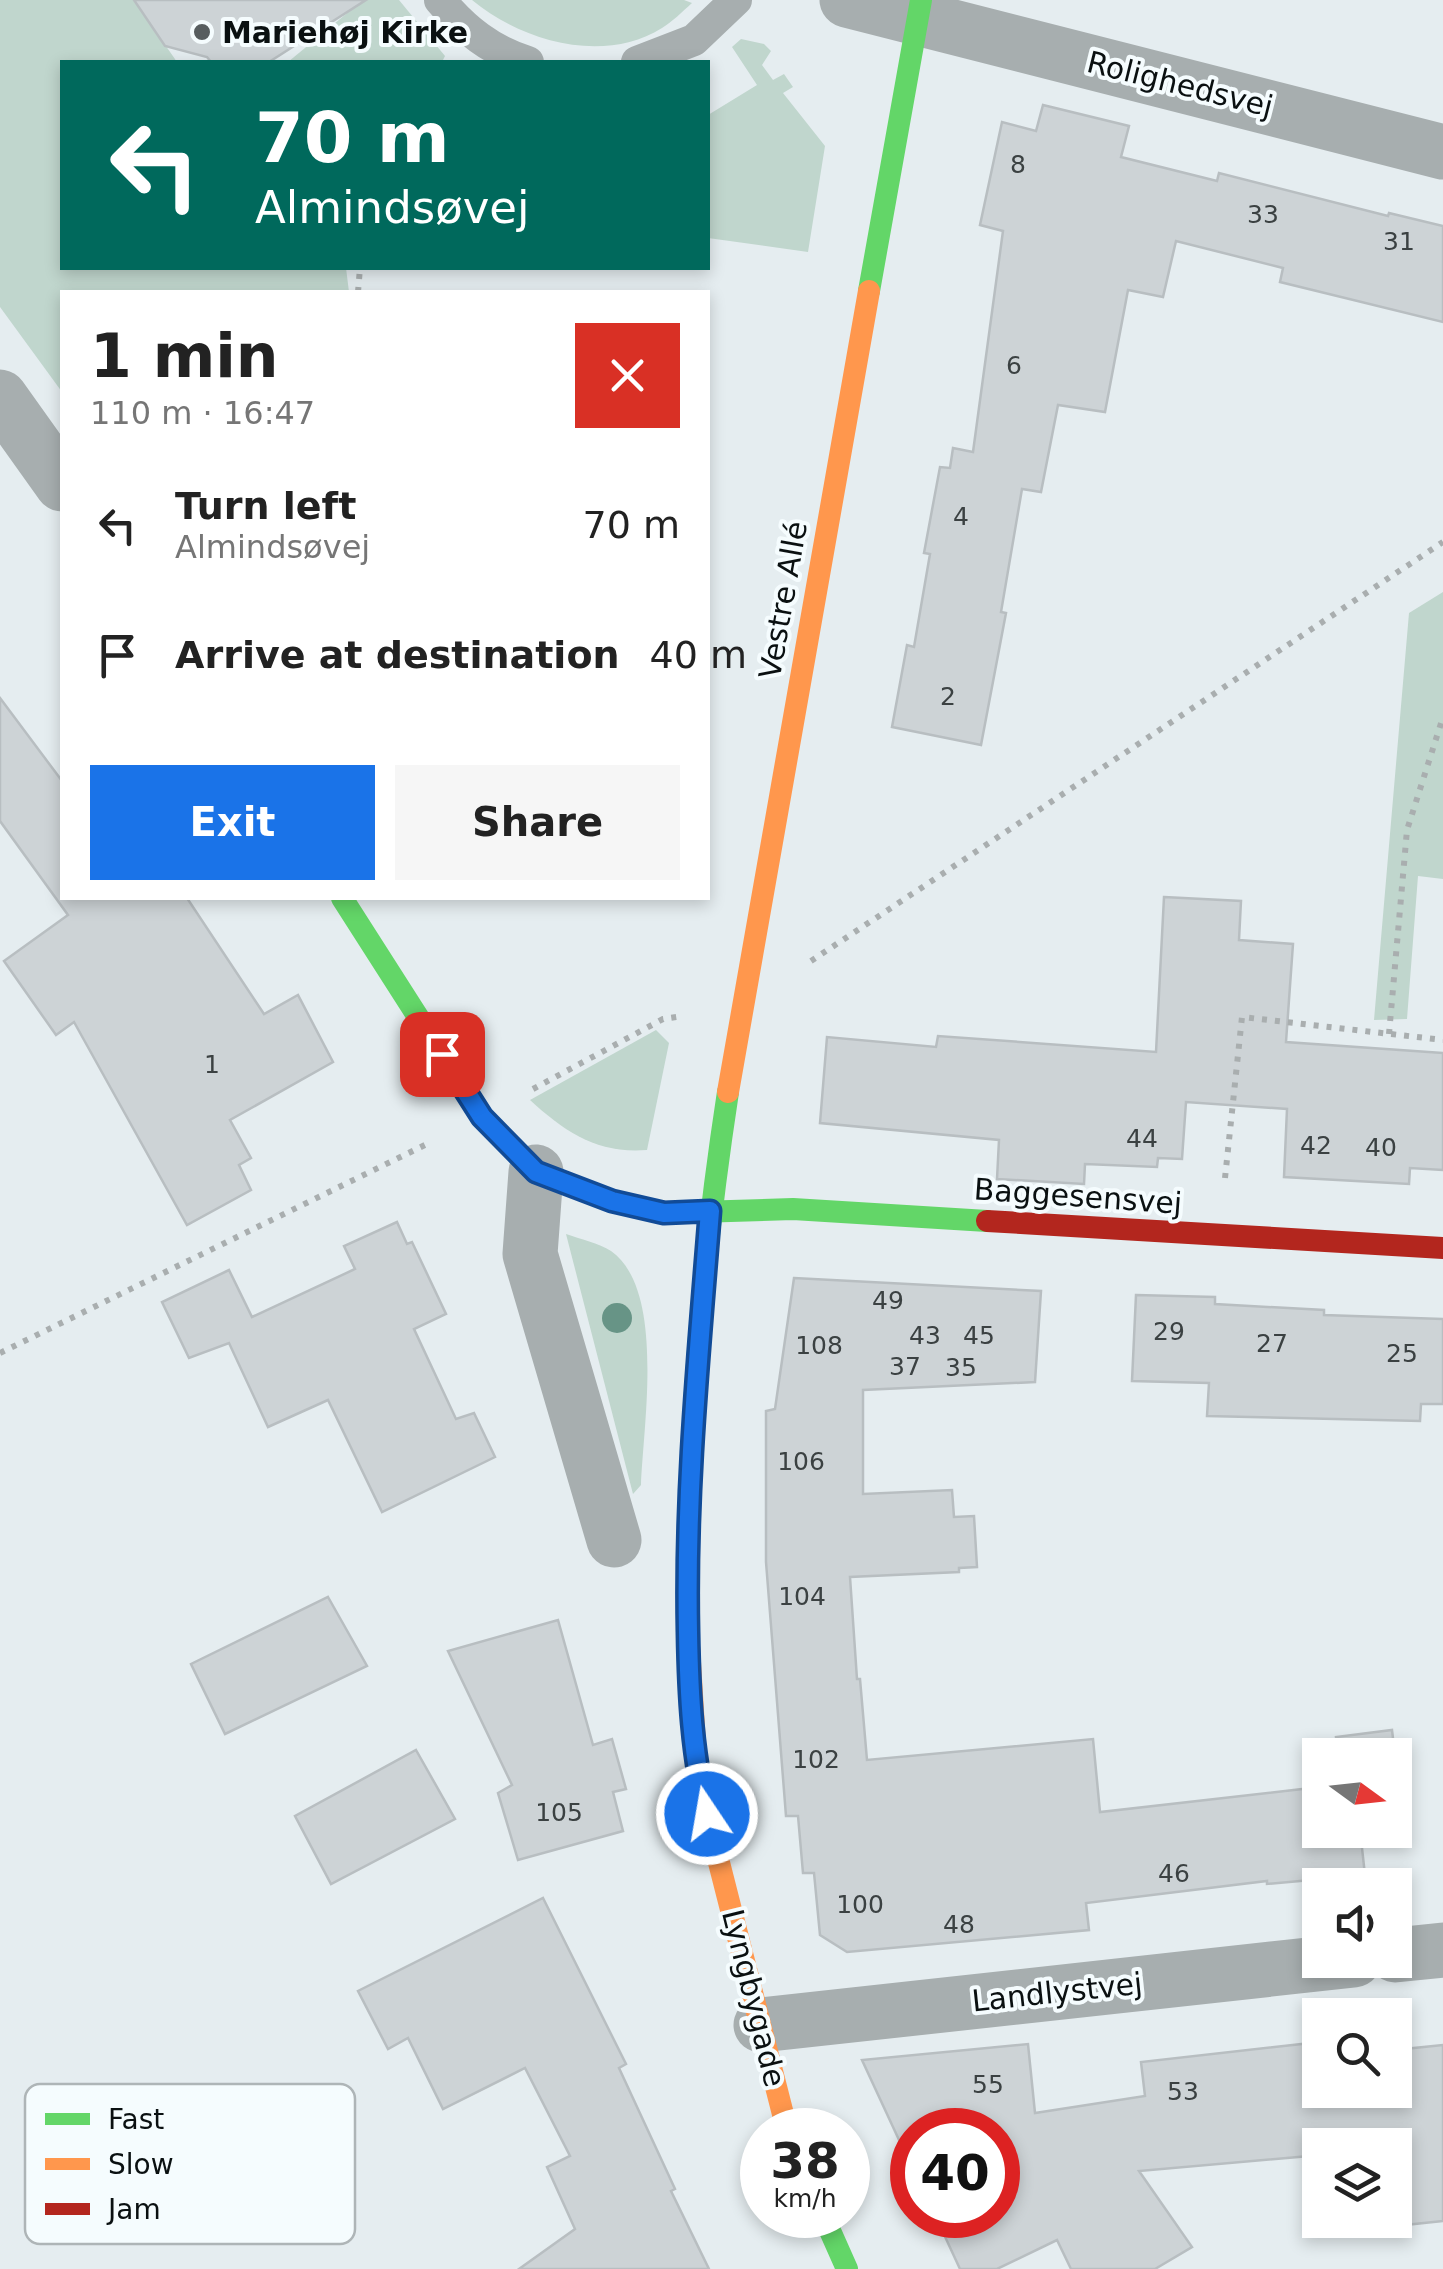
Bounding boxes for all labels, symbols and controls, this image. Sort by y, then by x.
place label: Mariehøj Kirke [222,15,468,50]
marker: Mariehøj Kirke [191,21,213,43]
street label: Rolighedsvej [1083,44,1277,124]
text: 70 m [255,97,450,179]
icon: left [90,100,220,230]
house number: 8 [1010,150,1026,179]
text: Almindsøvej [255,181,530,234]
house number: 33 [1247,200,1279,229]
house number: 31 [1383,227,1415,256]
text: 1 min [90,321,278,391]
button: close [575,323,680,428]
house number: 6 [1006,351,1022,380]
text: 110 m · 16:47 [90,394,315,432]
text: Turn left [175,484,356,528]
icon: left [90,498,145,553]
house number: 4 [953,502,969,531]
text: 70 m [583,503,680,547]
street label: Vestre Allé [752,518,814,682]
text: Almindsøvej [175,528,370,566]
icon: arrive [90,628,145,683]
text: Arrive at destination [175,633,620,677]
text: 40 m [650,633,747,677]
house number: 2 [940,682,956,711]
button: Exit [90,765,375,880]
button: Share [395,765,680,880]
pin [400,1012,485,1097]
icon: arrive [415,1027,470,1082]
house number: 1 [204,1050,220,1079]
house number: 44 [1126,1124,1158,1153]
house number: 42 [1300,1131,1332,1160]
house number: 40 [1365,1133,1397,1162]
street label: Baggesensvej [973,1171,1183,1221]
house number: 49 [872,1286,904,1315]
house number: 29 [1153,1317,1185,1346]
house number: 43 [909,1321,941,1350]
house number: 45 [963,1321,995,1350]
house number: 27 [1256,1329,1288,1358]
house number: 108 [795,1331,843,1360]
house number: 25 [1386,1339,1418,1368]
house number: 37 [889,1352,921,1381]
house number: 35 [945,1353,977,1382]
house number: 106 [777,1447,825,1476]
house number: 104 [778,1582,826,1611]
north arrow [1302,1738,1412,1848]
map controls [1302,1738,1412,2238]
house number: 102 [792,1745,840,1774]
position arrow [655,1762,759,1866]
house number: 105 [535,1798,583,1827]
house number: 46 [1158,1859,1190,1888]
button: sound [1302,1868,1412,1978]
house number: 100 [836,1890,884,1919]
street label: Lyngbygade [715,1906,793,2090]
house number: 48 [943,1910,975,1939]
street label: Landlystvej [970,1966,1144,2018]
button: search [1302,1998,1412,2108]
house number: 55 [972,2070,1004,2099]
house number: 53 [1167,2077,1199,2106]
legend [25,2084,355,2244]
text: Fast [108,2103,164,2136]
speed limit sign: 40 [890,2108,1020,2238]
button: layers [1302,2128,1412,2238]
text: 38 [770,2132,840,2190]
text: Slow [108,2148,174,2181]
text: km/h [773,2184,837,2213]
text: Jam [106,2193,161,2226]

